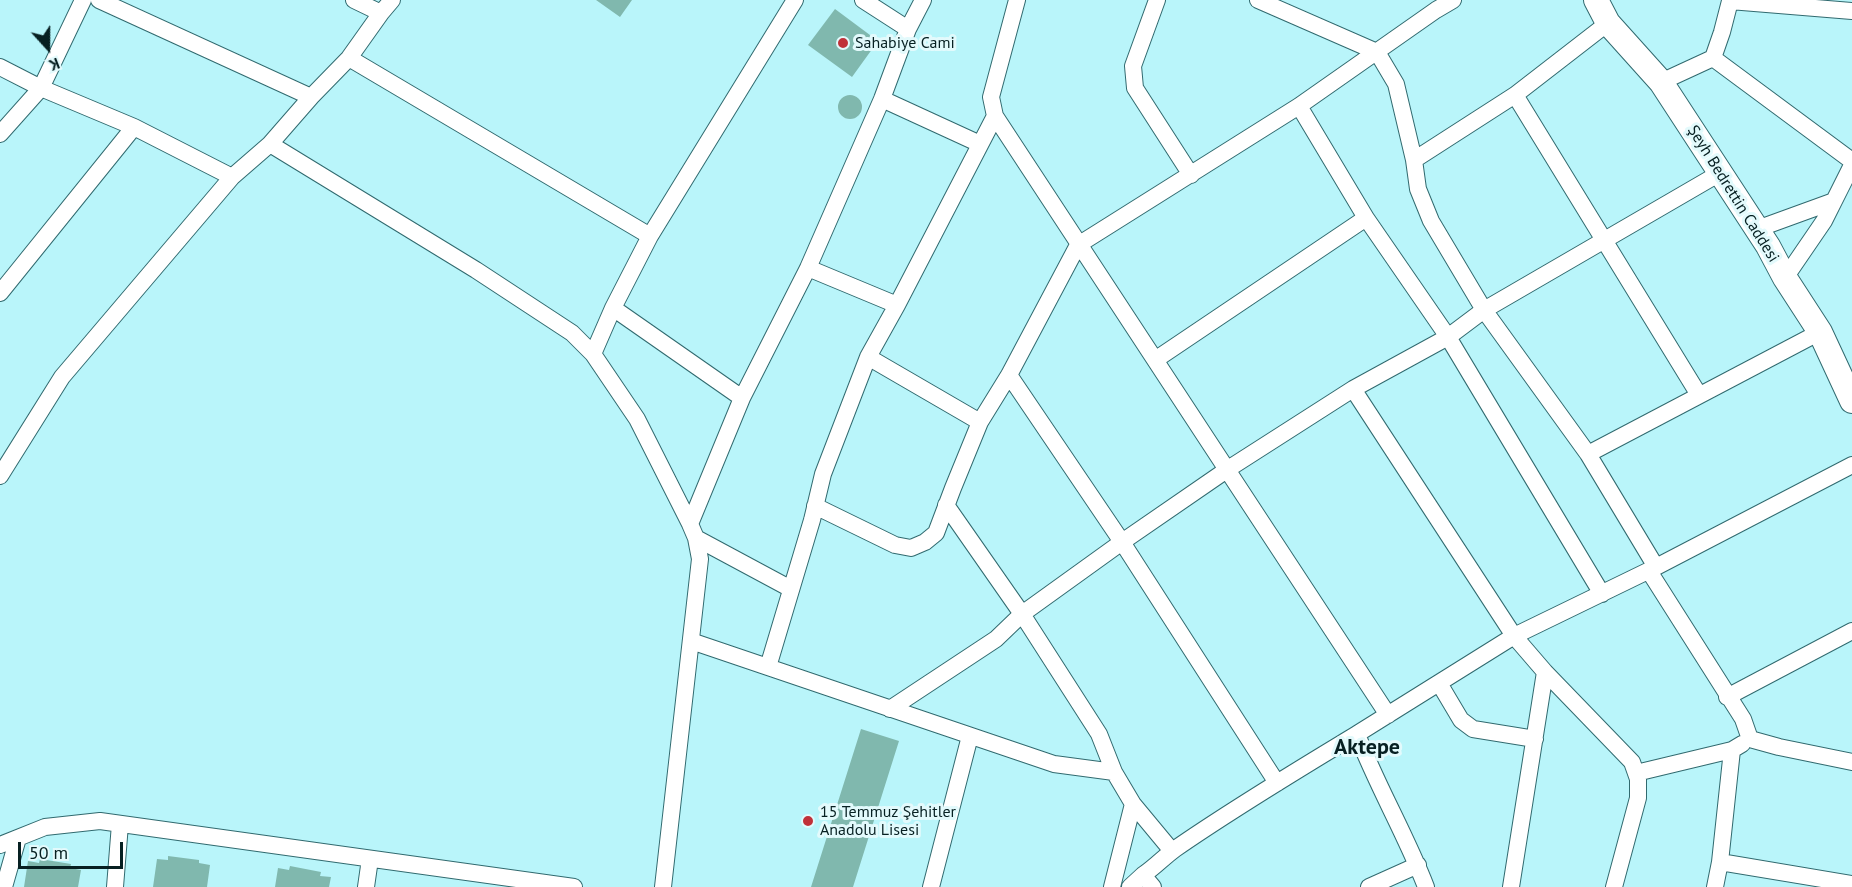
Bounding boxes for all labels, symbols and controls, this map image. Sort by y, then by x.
north arrow [18,18,78,78]
place label: Sahabiye Cami [855,33,955,53]
marker: Sahabiye Cami [836,36,850,50]
text: K [46,54,63,76]
street label: Şeyh Bedrettin Caddesi [1683,122,1783,266]
district label: Aktepe [1334,735,1400,761]
place label: 15 Temmuz Şehitler Anadolu Lisesi [820,802,956,840]
marker: 15 Temmuz Şehitler Anadolu Lisesi [801,814,815,828]
scale bar [21,830,126,868]
text: 50 m [29,841,68,864]

